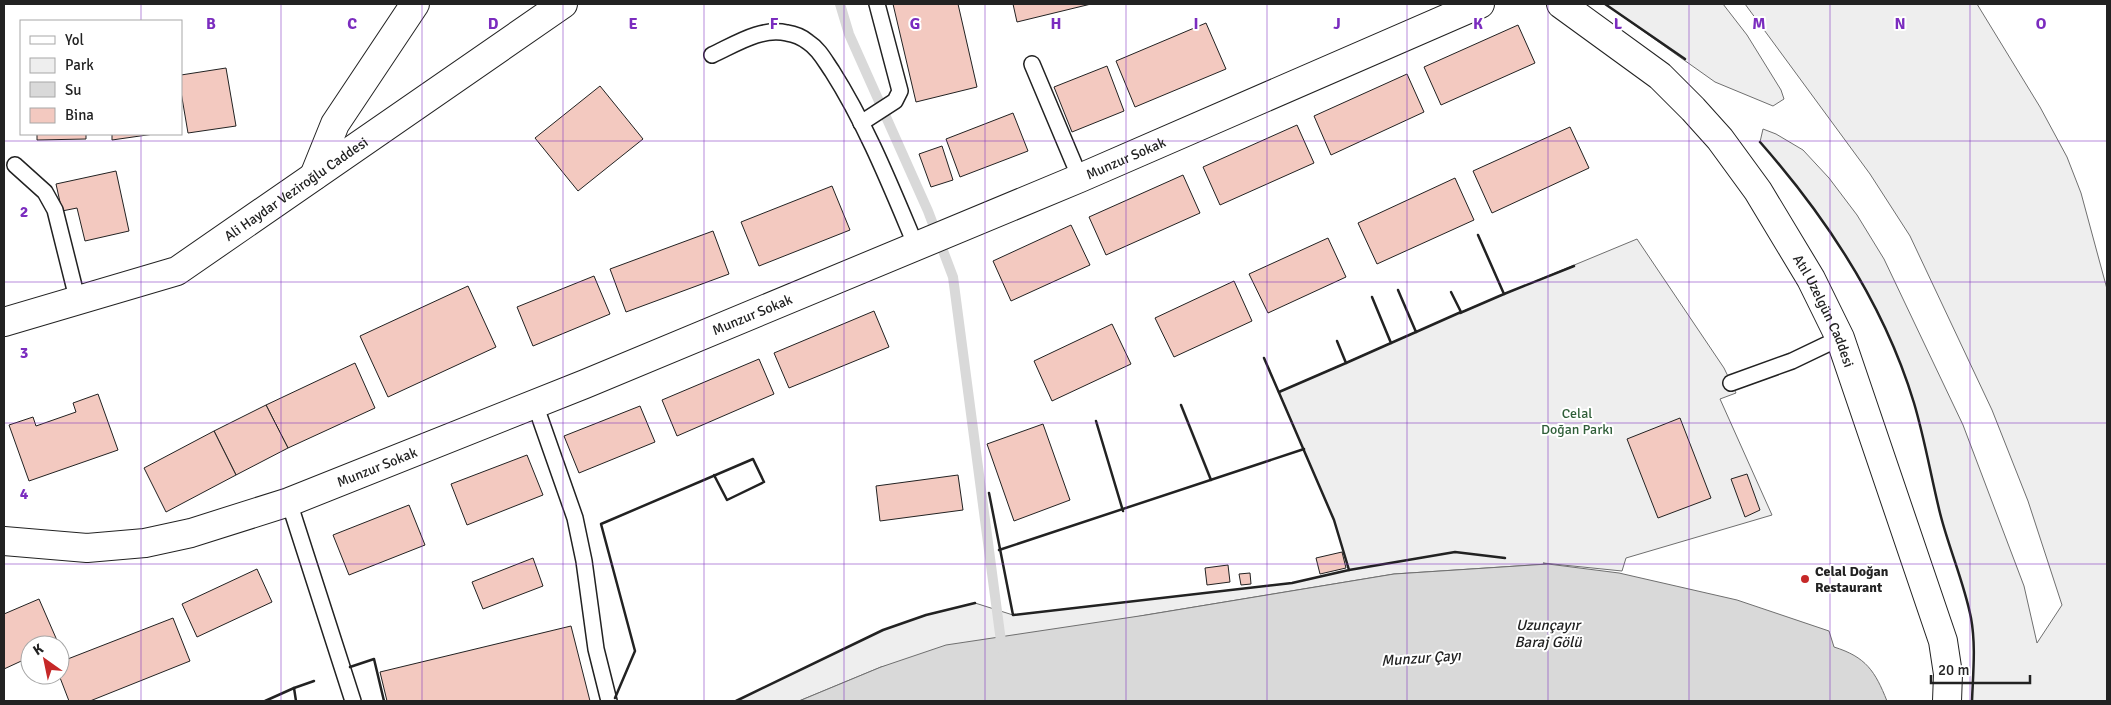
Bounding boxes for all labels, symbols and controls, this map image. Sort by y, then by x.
text: B [206,14,216,34]
text: C [347,14,357,34]
text: D [488,14,499,34]
text: E [628,14,638,34]
text: F [770,14,779,34]
text: G [910,14,920,34]
text: H [1051,14,1061,34]
text: I [1193,14,1199,34]
text: J [1333,14,1341,34]
text: K [1473,14,1483,34]
text: L [1614,14,1623,34]
text: M [1752,14,1766,34]
text: N [1894,14,1906,34]
text: O [2036,14,2047,34]
legend [20,20,182,135]
text: Yol [65,31,84,49]
text: Park [65,56,94,74]
text: Su [65,81,82,99]
text: Bina [65,106,94,124]
street label: Ali Haydar Veziroğlu Caddesi [221,134,371,245]
street label: Munzur Sokak [1084,134,1168,183]
text: 2 [20,202,28,222]
street label: Atıl Uzelgün Caddesi [1789,251,1857,370]
street label: Munzur Sokak [710,291,795,339]
text: 3 [20,343,28,363]
park label: Celal Doğan Parkı [1541,405,1613,438]
street label: Munzur Sokak [334,444,420,491]
text: 4 [20,484,29,504]
place label: Celal Doğan Restaurant [1815,563,1889,596]
marker: Celal Doğan Restaurant [1799,573,1811,585]
water label: Uzunçayır Baraj Gölü [1514,616,1582,651]
north arrow [20,635,70,685]
text: K [30,640,47,659]
water label: Munzur Çayı [1381,646,1462,670]
scale bar [1931,652,2030,684]
text: 20 m [1938,661,1969,679]

